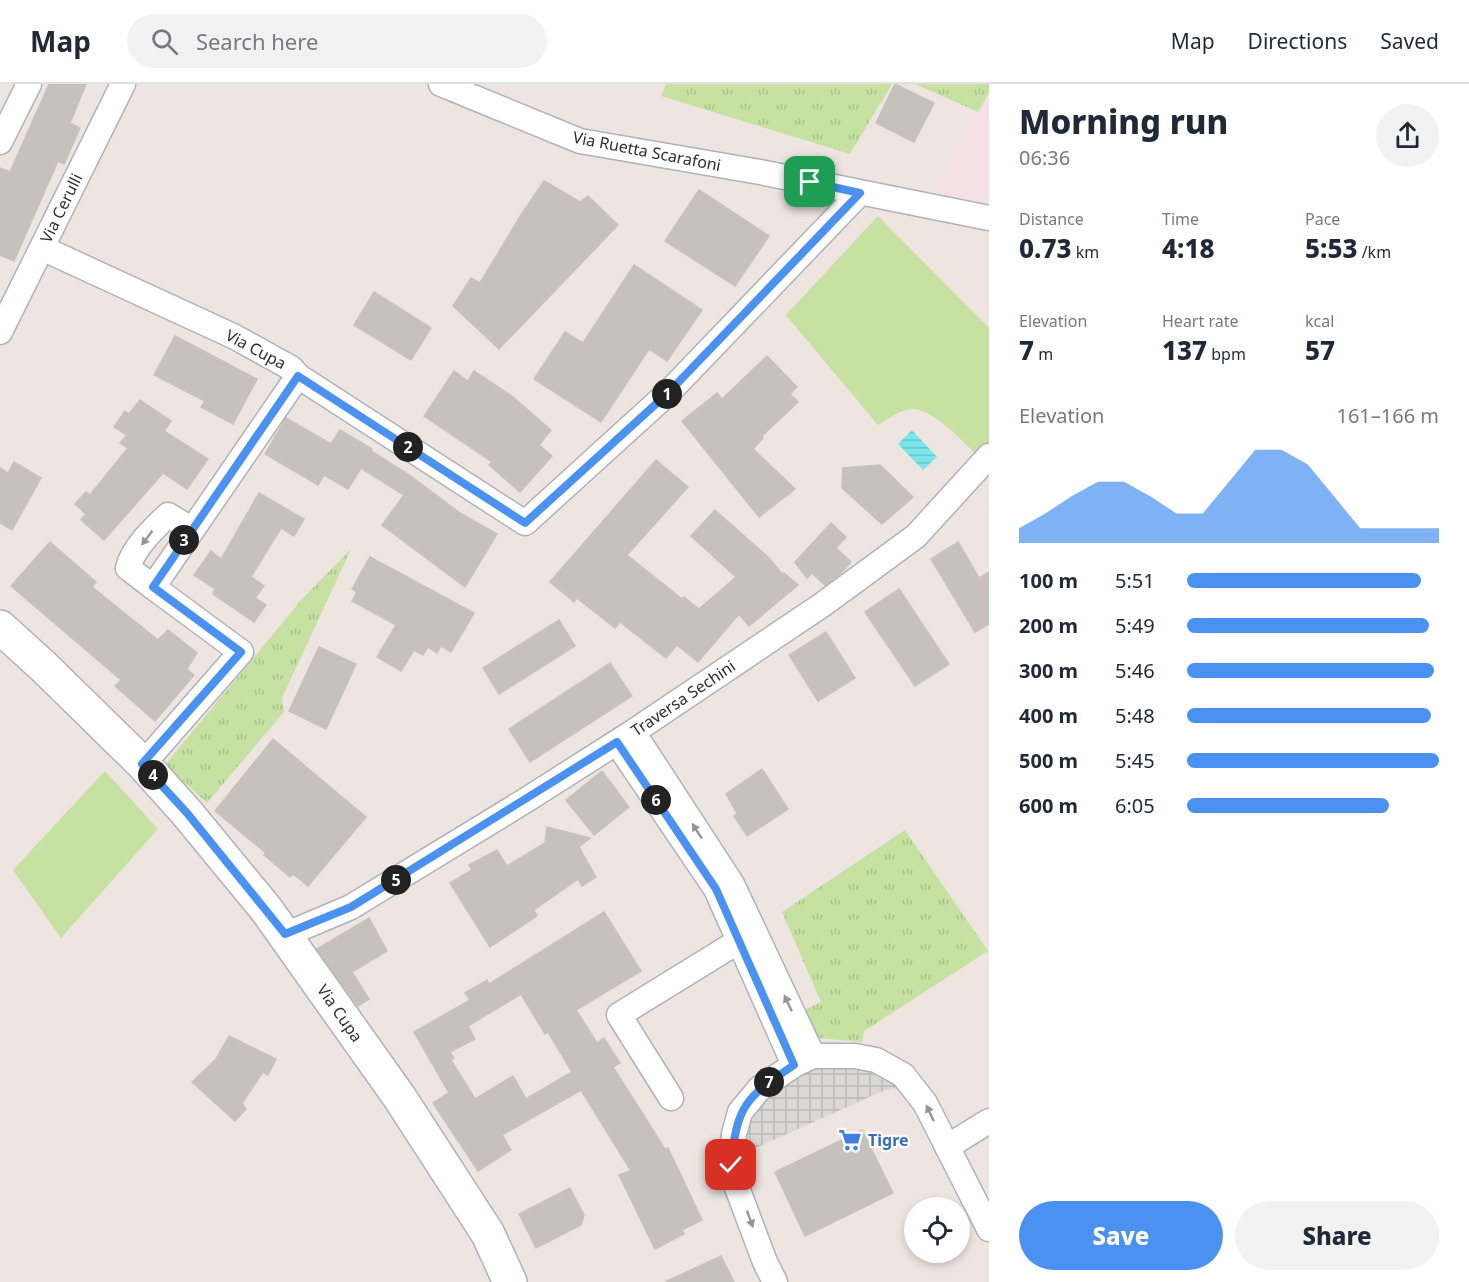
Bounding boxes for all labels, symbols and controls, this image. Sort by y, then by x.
search box [127,14,547,68]
text: Map [30,22,91,60]
icon: search [148,25,181,58]
text: Search here [196,26,318,56]
text: Map [1171,27,1215,55]
text: Directions [1248,27,1347,55]
text: Saved [1380,27,1439,55]
text: Morning run [1019,99,1228,144]
button: share [1376,104,1439,167]
street label: Via Ruetta Scarafoni [571,126,723,176]
text: 06:36 [1019,144,1070,171]
pin [784,156,835,207]
icon: arrive [793,165,826,198]
street label: Via Cerulli [35,170,87,246]
text: Distance [1019,208,1084,230]
text: Time [1162,208,1199,230]
text: Pace [1305,208,1340,230]
text: 0.73 [1019,230,1072,266]
text: 4:18 [1162,230,1215,266]
text: 5:53 [1305,230,1358,266]
text: km [1072,241,1099,263]
text: /km [1358,241,1391,263]
text: Elevation [1019,310,1087,332]
text: Heart rate [1162,310,1238,332]
text: kcal [1305,310,1334,332]
street label: Via Cupa [222,324,290,374]
text: 7 [1019,332,1034,368]
text: 137 [1162,332,1207,368]
text: 57 [1305,332,1335,368]
text: m [1034,343,1053,365]
text: bpm [1207,343,1246,365]
pin: 1 [652,379,682,409]
text: 1 [662,383,672,405]
text: Elevation [1019,402,1104,429]
text: 161–166 m [1336,402,1439,429]
pin: 2 [393,432,423,462]
text: 2 [403,436,413,458]
pin: 3 [169,525,199,555]
text: 3 [179,529,189,551]
one-way arrow [141,530,153,545]
text: 100 m [1019,567,1078,594]
text: 5:51 [1115,567,1155,594]
text: 200 m [1019,612,1078,639]
text: 5:49 [1115,612,1155,639]
street label: Traversa Sechini [627,655,739,741]
text: 300 m [1019,657,1078,684]
text: 5:46 [1115,657,1155,684]
text: 400 m [1019,702,1078,729]
text: 5:48 [1115,702,1155,729]
text: 500 m [1019,747,1078,774]
text: 5:45 [1115,747,1155,774]
pin: 4 [138,760,168,790]
text: 4 [148,764,158,786]
pin: 6 [641,785,671,815]
text: 6 [651,789,661,811]
text: 600 m [1019,792,1078,819]
text: 6:05 [1115,792,1155,819]
one-way arrow [692,823,703,839]
pin: 5 [381,865,411,895]
text: 5 [391,869,401,891]
street label: Via Cupa [312,980,368,1046]
one-way arrow [783,995,792,1012]
pin: 7 [754,1067,784,1097]
text: 7 [764,1071,774,1093]
one-way arrow [925,1105,934,1122]
supermarket icon: Tigre [837,1127,863,1153]
place label: Tigre [868,1129,909,1151]
pin [705,1139,756,1190]
icon: check [714,1148,747,1181]
map controls [904,1197,970,1263]
button: locate [904,1197,970,1263]
button: Save [1019,1201,1223,1270]
button: Share [1235,1201,1439,1270]
one-way arrow [745,1211,755,1229]

